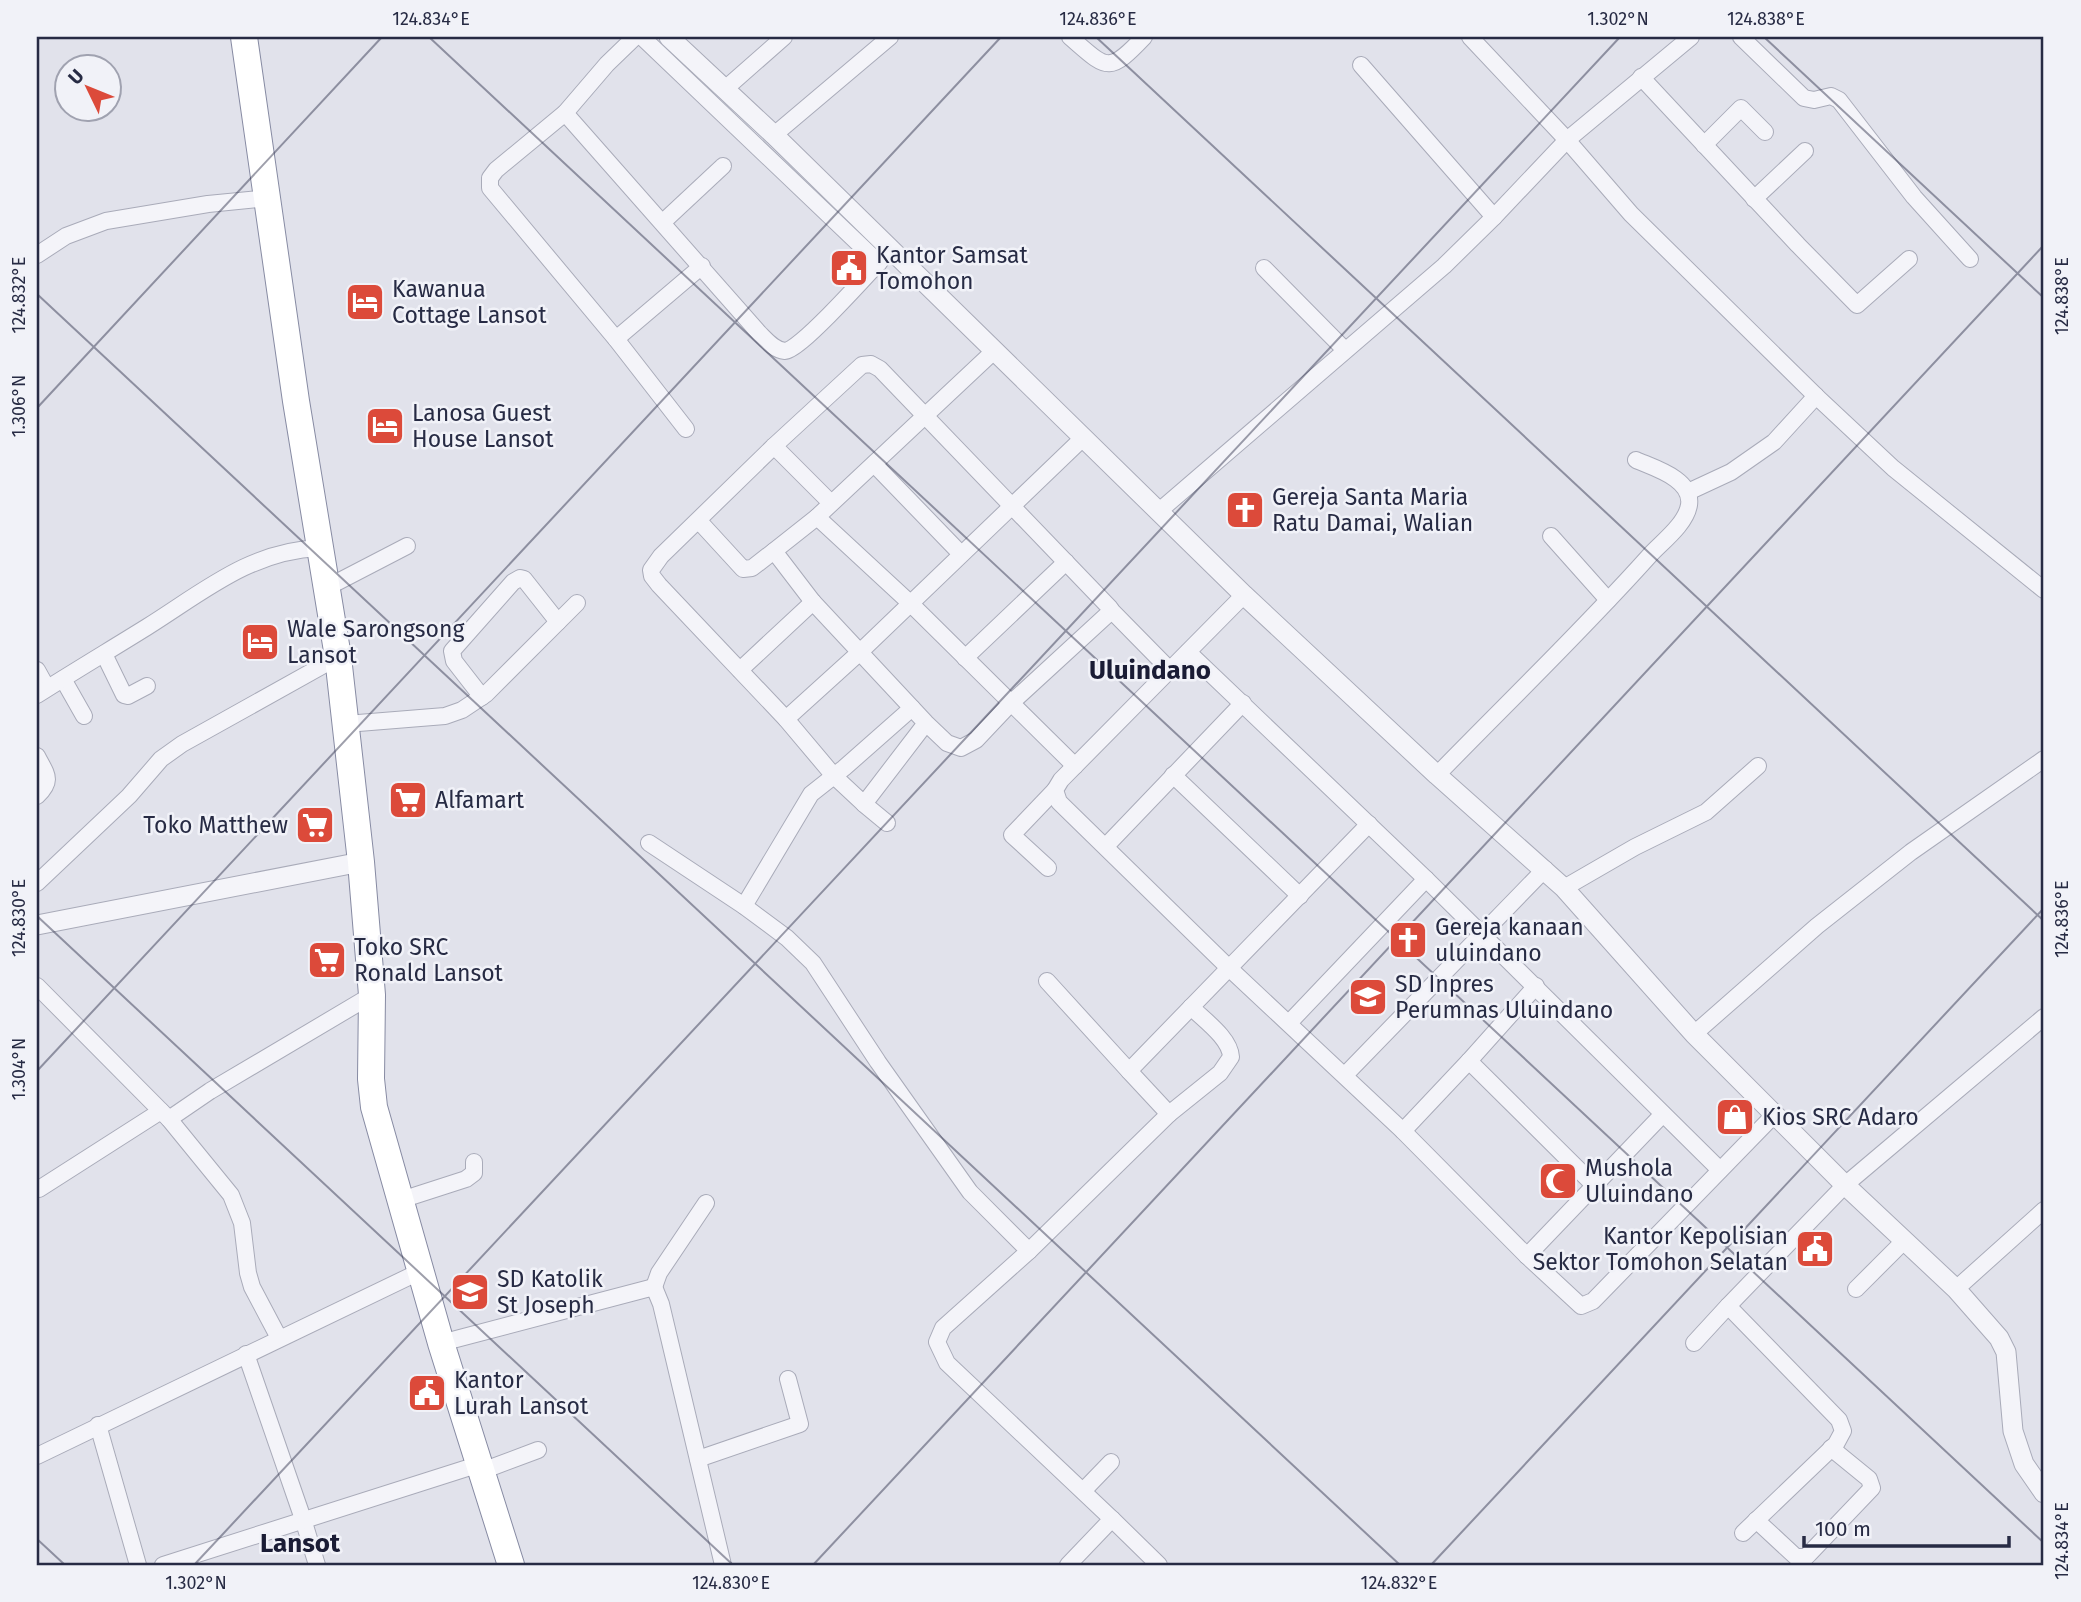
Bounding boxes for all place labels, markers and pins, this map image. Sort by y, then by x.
place label: Kantor Samsat Tomohon [876,241,1029,295]
public building icon: Kantor Samsat Tomohon [828,247,870,289]
place label: Kawanua Cottage Lansot [392,275,547,329]
hotel icon: Kawanua Cottage Lansot [344,281,386,323]
place label: Lanosa Guest House Lansot [412,399,554,453]
hotel icon: Lanosa Guest House Lansot [364,405,406,447]
place label: Gereja Santa Maria Ratu Damai, Walian [1272,483,1473,537]
church icon: Gereja Santa Maria Ratu Damai, Walian [1224,489,1266,531]
place label: Wale Sarongsong Lansot [287,615,464,669]
hotel icon: Wale Sarongsong Lansot [239,621,281,663]
supermarket icon: Alfamart [387,779,429,821]
place label: Alfamart [435,786,525,814]
supermarket icon: Toko Matthew [294,804,336,846]
place label: Toko Matthew [143,811,289,839]
place label: Gereja kanaan uluindano [1435,913,1584,967]
church icon: Gereja kanaan uluindano [1387,919,1429,961]
place label: Toko SRC Ronald Lansot [354,933,504,987]
supermarket icon: Toko SRC Ronald Lansot [306,939,348,981]
place label: SD Inpres Perumnas Uluindano [1395,970,1613,1024]
school or university icon: SD Inpres Perumnas Uluindano [1347,976,1389,1018]
shop icon: Kios SRC Adaro [1714,1096,1756,1138]
place label: Kios SRC Adaro [1762,1103,1919,1131]
place label: Mushola Uluindano [1585,1154,1694,1208]
mosque icon: Mushola Uluindano [1537,1160,1579,1202]
place label: Kantor Kepolisian Sektor Tomohon Selatan [1533,1222,1788,1276]
public building icon: Kantor Kepolisian Sektor Tomohon Selatan [1794,1228,1836,1270]
place label: SD Katolik St Joseph [497,1265,603,1319]
school or university icon: SD Katolik St Joseph [449,1271,491,1313]
place label: Kantor Lurah Lansot [454,1366,589,1420]
public building icon: Kantor Lurah Lansot [406,1372,448,1414]

